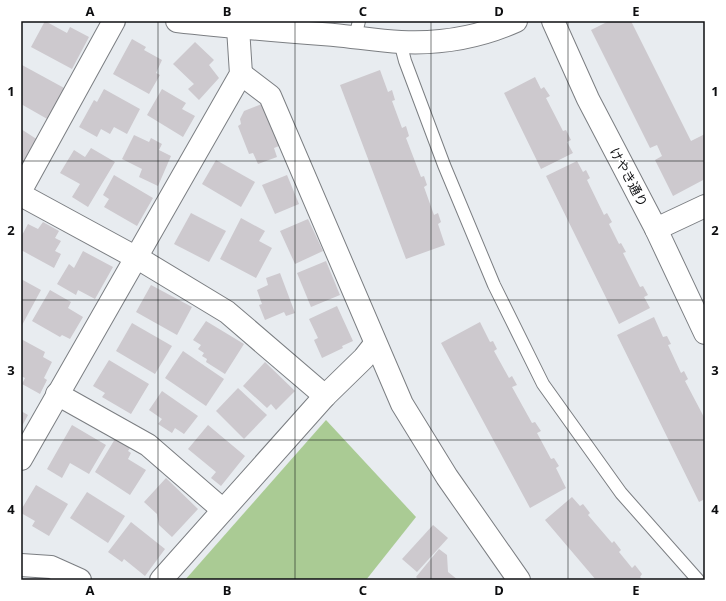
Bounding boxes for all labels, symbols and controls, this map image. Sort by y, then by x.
text: A [86,2,95,20]
text: B [223,2,231,20]
text: C [359,2,367,20]
text: D [494,2,504,20]
text: E [632,2,640,20]
text: 1 [7,82,15,100]
text: 1 [711,82,719,100]
street label: けやき通り [606,144,652,210]
text: 2 [7,221,15,239]
text: 2 [711,221,719,239]
text: 3 [7,361,15,379]
text: 3 [711,361,719,379]
text: 4 [7,500,15,518]
text: 4 [711,500,719,518]
text: A [86,581,95,599]
text: B [223,581,231,599]
text: C [359,581,367,599]
text: D [494,581,504,599]
text: E [632,581,640,599]

